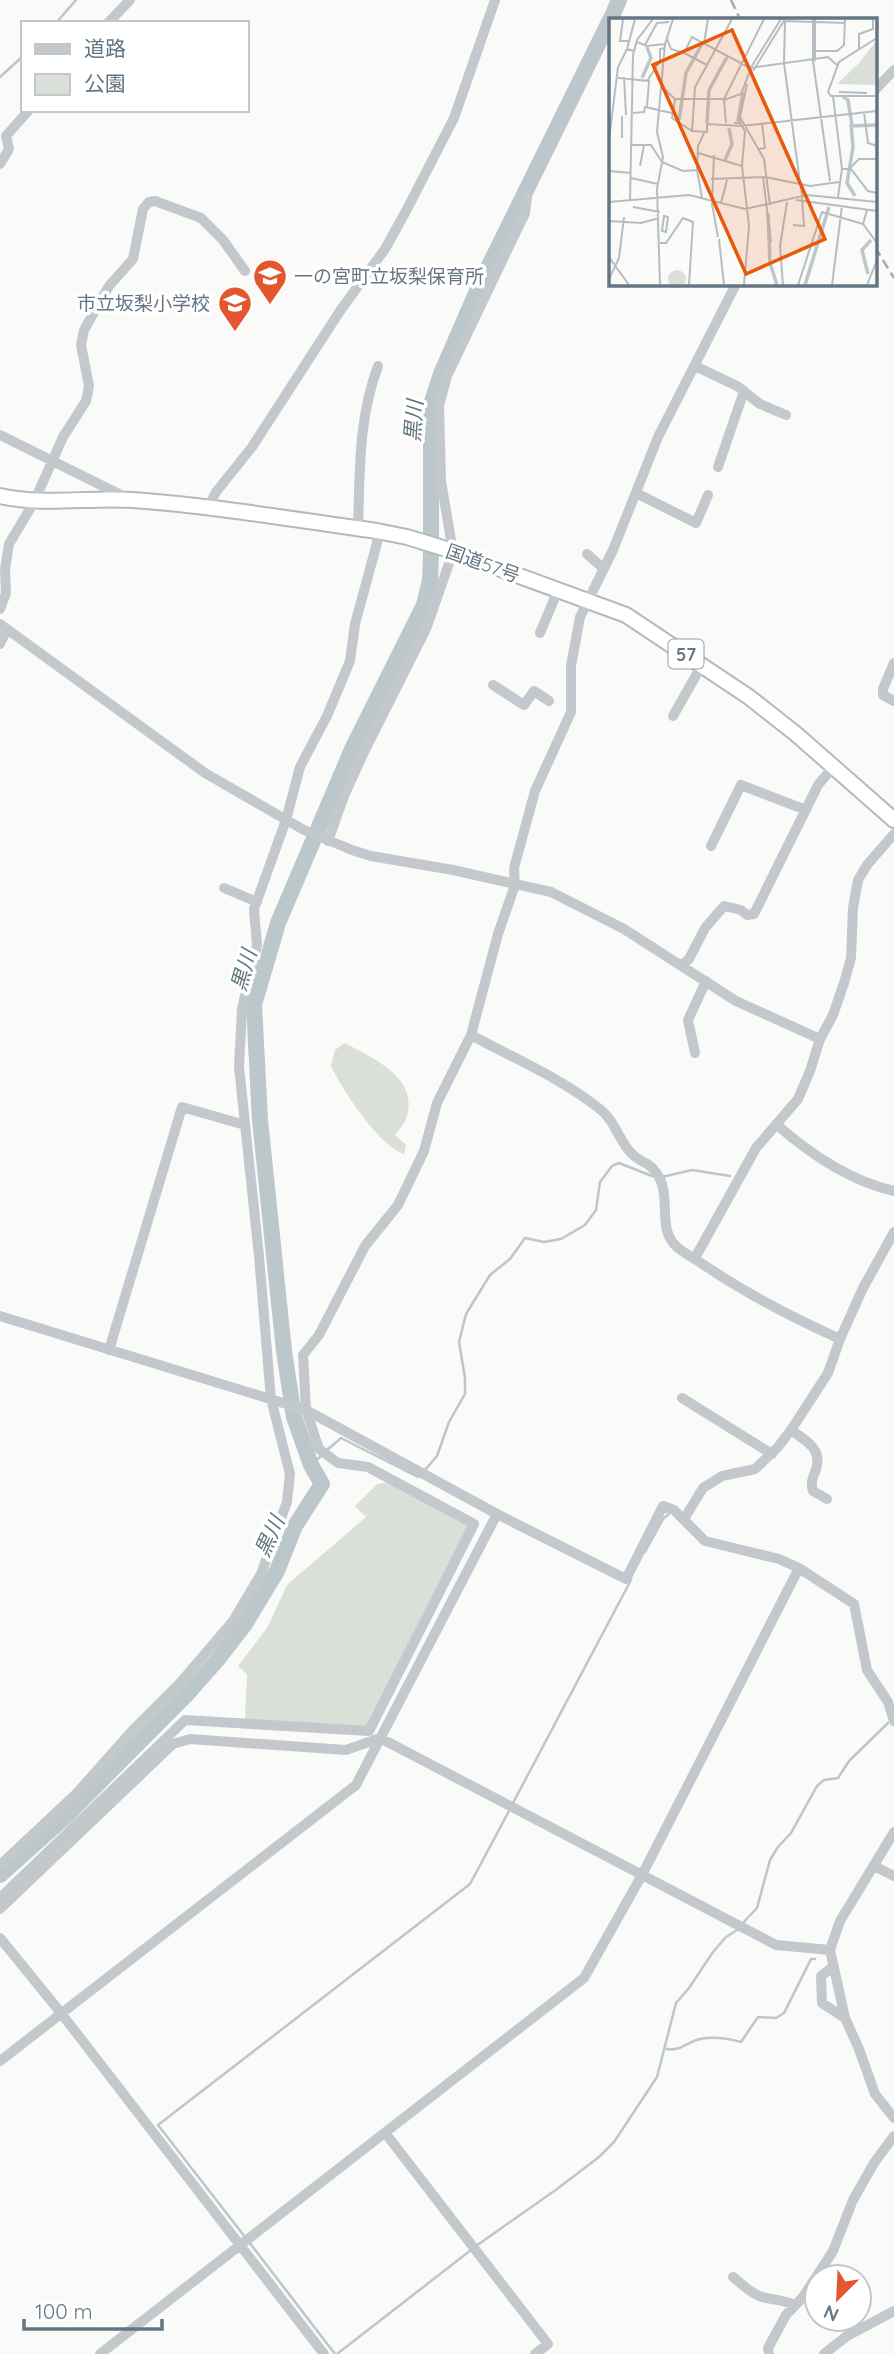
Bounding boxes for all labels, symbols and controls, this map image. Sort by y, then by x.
inset map [609,18,876,285]
legend [21,21,248,112]
text: 道路 [84,35,126,61]
text: 公園 [84,70,126,96]
school or university icon: 一の宮町立坂梨保育所 [251,257,289,306]
place label: 一の宮町立坂梨保育所 [294,264,484,288]
school or university icon: 市立坂梨小学校 [216,284,254,333]
place label: 市立坂梨小学校 [77,291,210,315]
water label: 黒川 [399,397,428,443]
street label: 国道57号 [443,539,523,587]
road number: 57 [668,640,704,668]
water label: 黒川 [225,944,262,994]
water label: 黒川 [249,1510,290,1560]
north arrow [803,2263,873,2333]
scale bar [24,2288,163,2332]
text: 100 m [35,2298,93,2324]
text: N [820,2300,842,2327]

